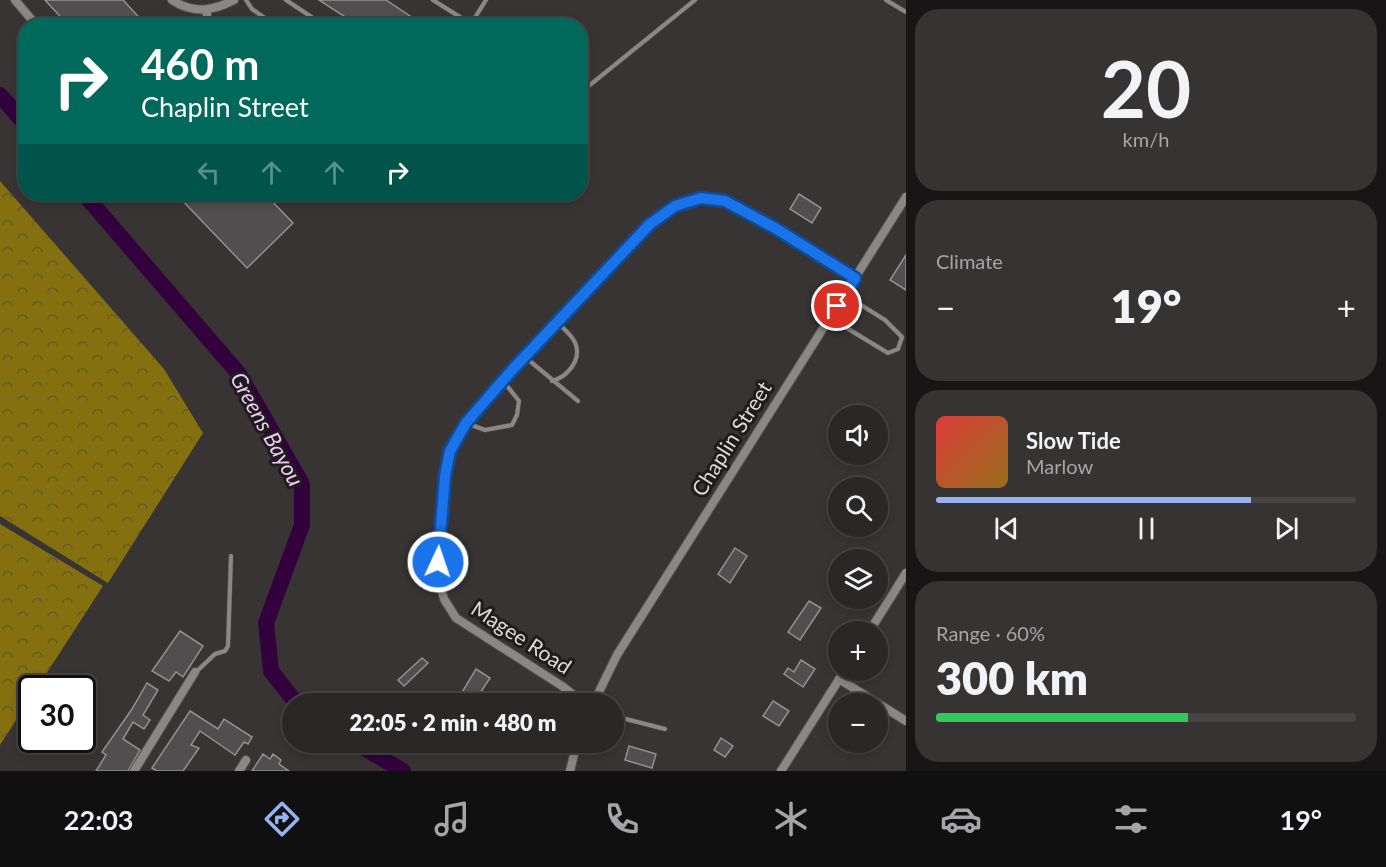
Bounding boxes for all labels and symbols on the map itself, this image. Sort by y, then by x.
pin [811,280,862,331]
water label: Greens Bayou [225,367,310,490]
street label: Chaplin Street [686,376,776,500]
position arrow [406,530,470,594]
street label: Magee Road [467,595,577,678]
speed limit sign: 30 [18,675,96,753]

